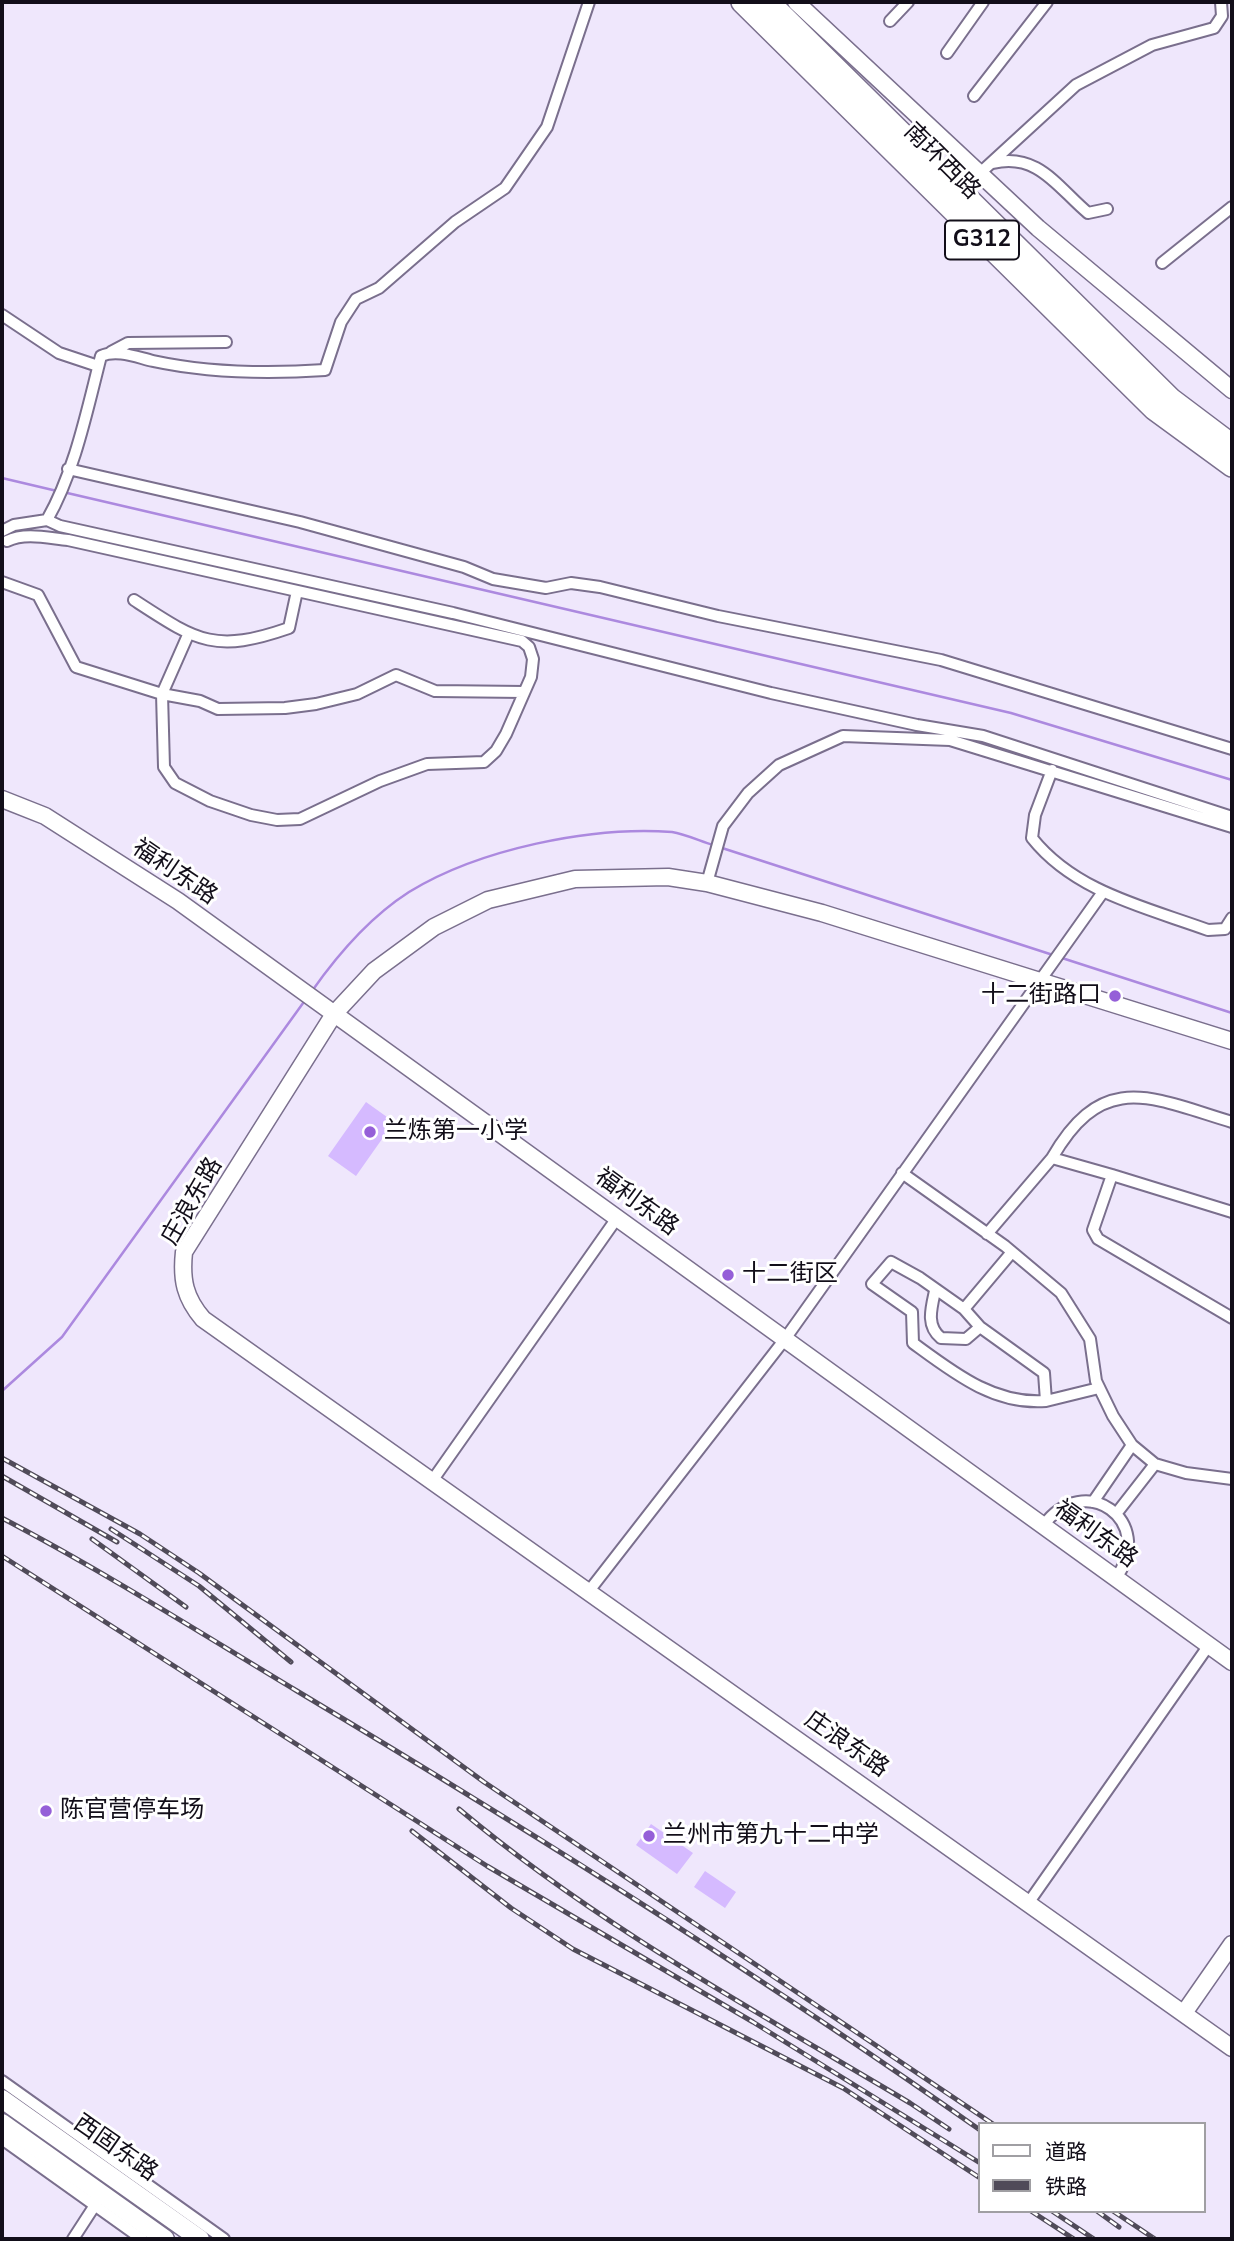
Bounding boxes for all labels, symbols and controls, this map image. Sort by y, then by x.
street label: 南环西路 [897,118,985,206]
road number: G312 [945,220,1019,260]
street label: 福利东路 [126,834,222,912]
place label: 十二街路口 [981,982,1101,1010]
marker: 十二街路口 [1107,988,1123,1004]
place label: 兰炼第一小学 [384,1118,528,1146]
marker: 兰炼第一小学 [362,1124,378,1140]
street label: 庄浪东路 [157,1153,229,1251]
street label: 福利东路 [589,1163,683,1243]
place label: 十二街区 [742,1261,838,1289]
marker: 十二街区 [720,1267,736,1283]
street label: 福利东路 [1048,1495,1142,1575]
street label: 庄浪东路 [798,1706,894,1784]
place label: 陈官营停车场 [60,1797,204,1825]
marker: 陈官营停车场 [38,1803,54,1819]
place label: 兰州市第九十二中学 [663,1822,879,1850]
marker: 兰州市第九十二中学 [641,1828,657,1844]
street label: 西固东路 [67,2110,163,2188]
legend [978,2122,1206,2213]
text: 道路 [1045,2138,1087,2166]
text: 铁路 [1045,2173,1087,2201]

